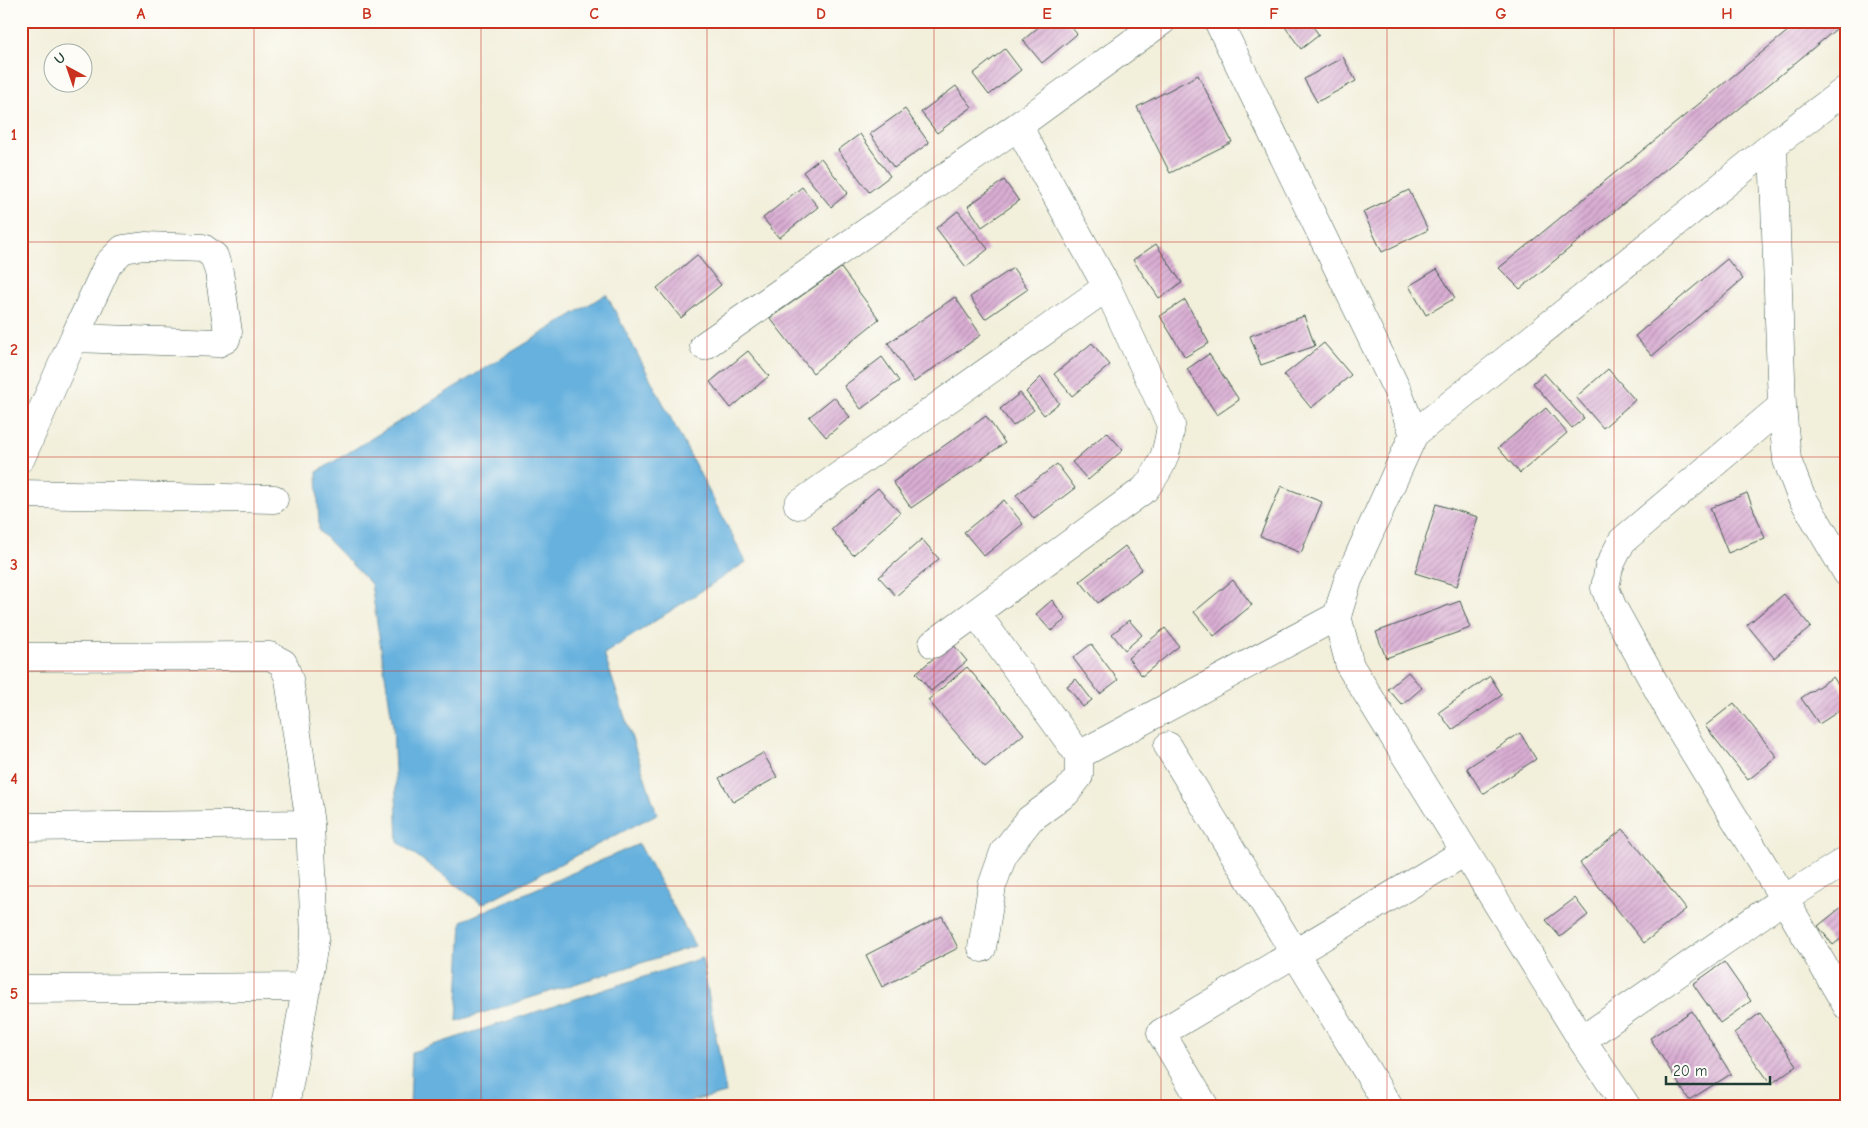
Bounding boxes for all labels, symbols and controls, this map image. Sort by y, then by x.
text: A [137,5,146,23]
text: B [362,5,372,23]
text: C [589,5,599,23]
text: D [816,5,826,23]
text: E [1042,5,1052,23]
text: F [1269,5,1279,23]
text: G [1495,5,1507,23]
text: H [1721,5,1733,23]
north arrow [42,42,92,92]
text: U [51,49,69,68]
text: 1 [11,126,17,144]
text: 2 [10,341,18,359]
text: 3 [10,556,18,574]
text: 4 [10,770,18,788]
text: 5 [10,985,18,1003]
scale bar [1666,1053,1769,1085]
text: 20 m [1673,1062,1707,1080]

